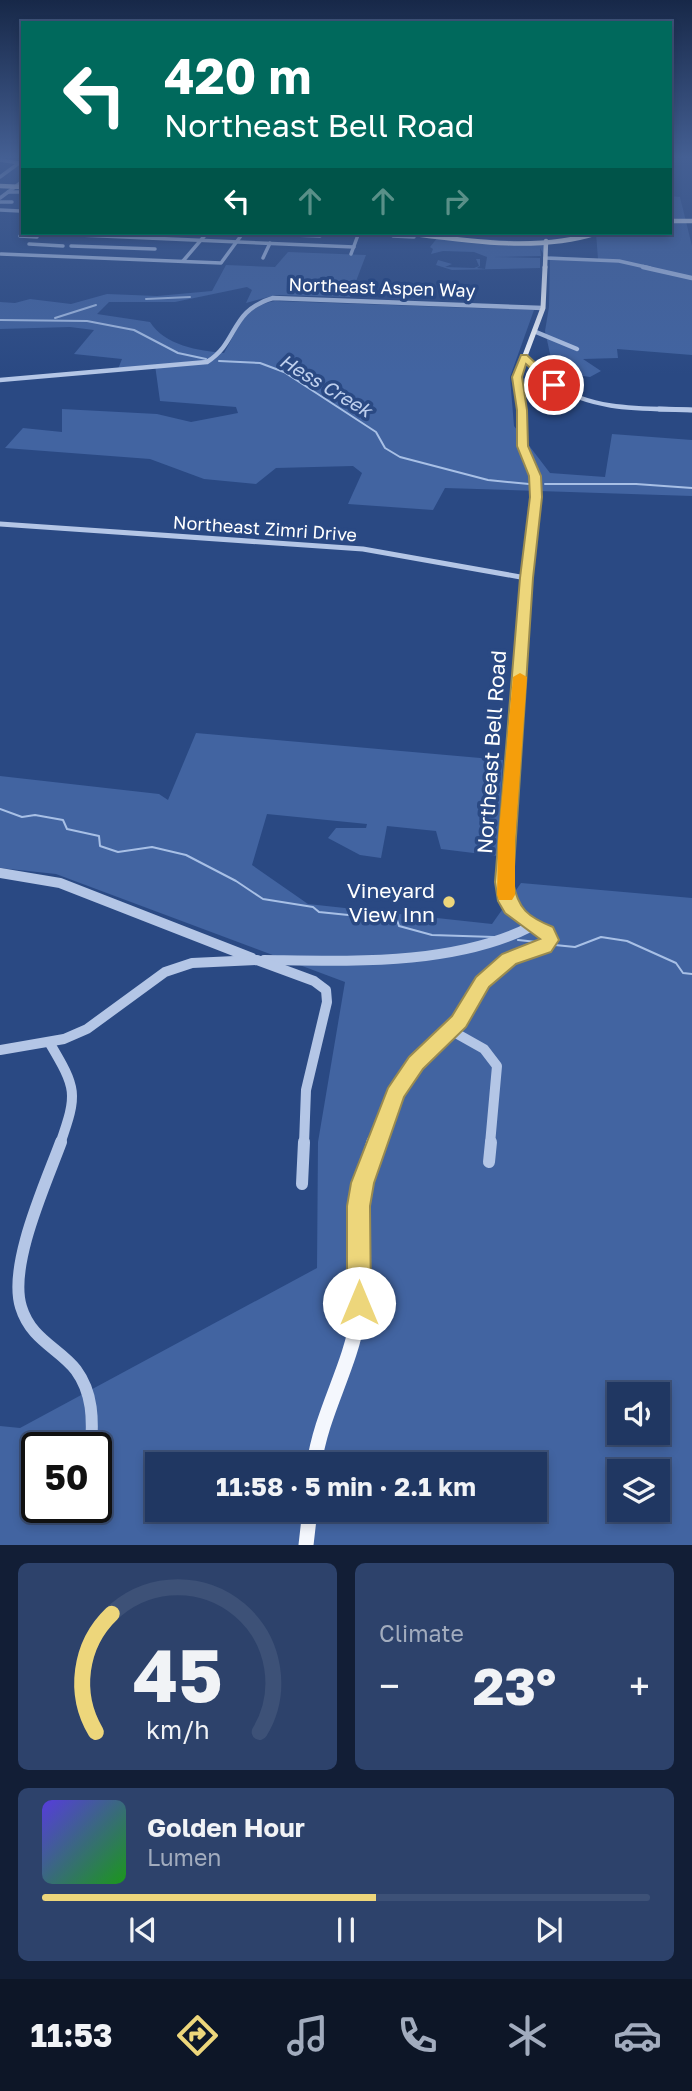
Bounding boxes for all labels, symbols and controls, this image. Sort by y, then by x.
text: 420 m [164,46,312,105]
icon: left [49,49,140,140]
text: Northeast Bell Road [164,106,474,144]
icon: left [218,182,256,220]
icon: ahead [291,182,329,220]
icon: ahead [364,182,402,220]
icon: right [437,182,475,220]
street label: Northeast Aspen Way [288,273,476,301]
water label: Hess Creek [276,349,378,423]
pin [524,355,584,415]
icon: arrive [535,366,573,404]
street label: Northeast Zimri Drive [172,511,358,545]
street label: Northeast Bell Road [471,649,511,855]
place label: Vineyard View Inn [347,877,435,927]
marker: Vineyard View Inn [441,894,457,910]
position arrow [322,1266,396,1340]
map controls [607,1382,670,1522]
button: sound [607,1382,670,1445]
speed limit sign: 50 [21,1432,112,1523]
button: layers [607,1459,670,1522]
text: 11:58 · 5 min · 2.1 km [216,1471,476,1502]
text: Climate [379,1619,464,1647]
text: 45 [133,1632,222,1719]
text: 23° [473,1654,556,1716]
text: − [379,1663,400,1708]
text: + [629,1663,650,1708]
text: km/h [146,1714,209,1745]
text: Golden Hour [147,1812,305,1843]
text: Lumen [147,1843,221,1871]
icon: previous [124,1911,162,1949]
icon: pause [327,1911,365,1949]
icon: next [530,1911,568,1949]
icon: directions [173,2011,222,2060]
icon: music [283,2011,332,2060]
icon: phone [393,2011,442,2060]
icon: climate [503,2011,552,2060]
icon: car [613,2011,662,2060]
text: 11:53 [30,2016,113,2054]

